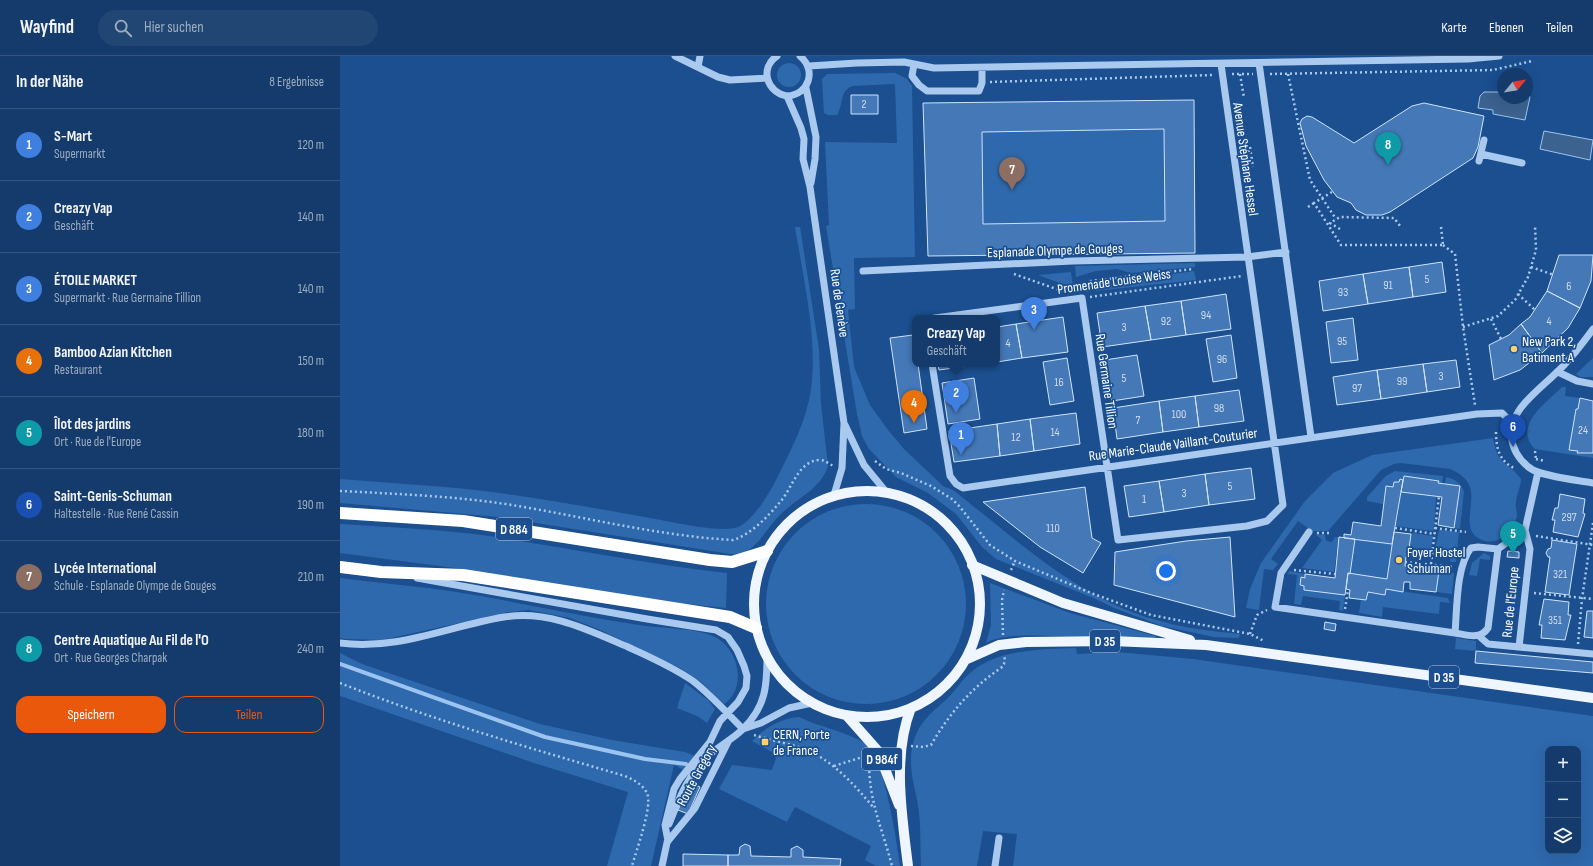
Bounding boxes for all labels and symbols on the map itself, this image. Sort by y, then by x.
north arrow [1497,68,1533,104]
house number: 2 [862,97,867,112]
street label: Avenue Stéphane Hessel [1229,100,1262,217]
pin: 8 [1375,132,1401,165]
pin: 7 [999,157,1025,190]
street label: Esplanade Olympe de Gouges [987,240,1123,261]
street label: Promenade Louise Weiss [1056,265,1172,298]
street label: Rue de Genève [826,268,853,338]
house number: 5 [1425,272,1430,287]
house number: 91 [1383,278,1394,293]
house number: 6 [1566,279,1572,294]
house number: 93 [1338,285,1348,300]
pin: 3 [1021,297,1047,330]
house number: 94 [1201,308,1211,323]
house number: 92 [1161,314,1171,329]
house number: 4 [1546,314,1552,329]
house number: 3 [1121,320,1127,335]
street label: Rue Germaine Tillion [1091,332,1122,430]
place label: New Park 2, Batiment A [1522,333,1576,366]
house number: 95 [1337,334,1347,349]
house number: 4 [1005,336,1011,351]
marker: New Park 2, Batiment A [1509,344,1519,354]
house number: 96 [1217,352,1227,367]
house number: 3 [1438,369,1444,384]
house number: 5 [1122,371,1127,386]
house number: 99 [1397,374,1407,389]
house number: 16 [1054,375,1064,390]
pin: 2 [943,380,969,413]
house number: 97 [1352,381,1362,396]
pin: 4 [901,390,927,423]
house number: 98 [1214,401,1224,416]
house number: 100 [1172,407,1186,422]
house number: 7 [1136,413,1141,428]
pin: 6 [1500,414,1526,447]
pin: 1 [948,422,974,455]
house number: 24 [1578,423,1588,438]
street label: Rue Marie-Claude Vaillant-Couturier [1088,424,1259,465]
house number: 14 [1050,425,1060,440]
house number: 12 [1011,430,1021,445]
house number: 5 [1228,479,1233,494]
house number: 3 [1181,486,1187,501]
house number: 1 [1142,492,1147,507]
house number: 297 [1561,510,1577,525]
road number: D 884 [496,518,532,540]
house number: 110 [1046,521,1060,536]
pin: 5 [1500,521,1526,554]
place label: Foyer Hostel Schuman [1407,544,1465,577]
marker: Foyer Hostel Schuman [1394,555,1404,565]
your location [1156,561,1176,581]
street label: Rue de l'Europe [1498,566,1523,638]
house number: 321 [1553,567,1568,582]
house number: 351 [1548,613,1563,628]
road number: D 35 [1090,630,1120,652]
road number: D 35 [1429,666,1459,688]
place label: CERN, Porte de France [773,726,830,759]
marker: CERN, Porte de France [760,737,770,747]
street label: Route Gregory [673,741,720,809]
road number: D 984f [862,748,902,770]

